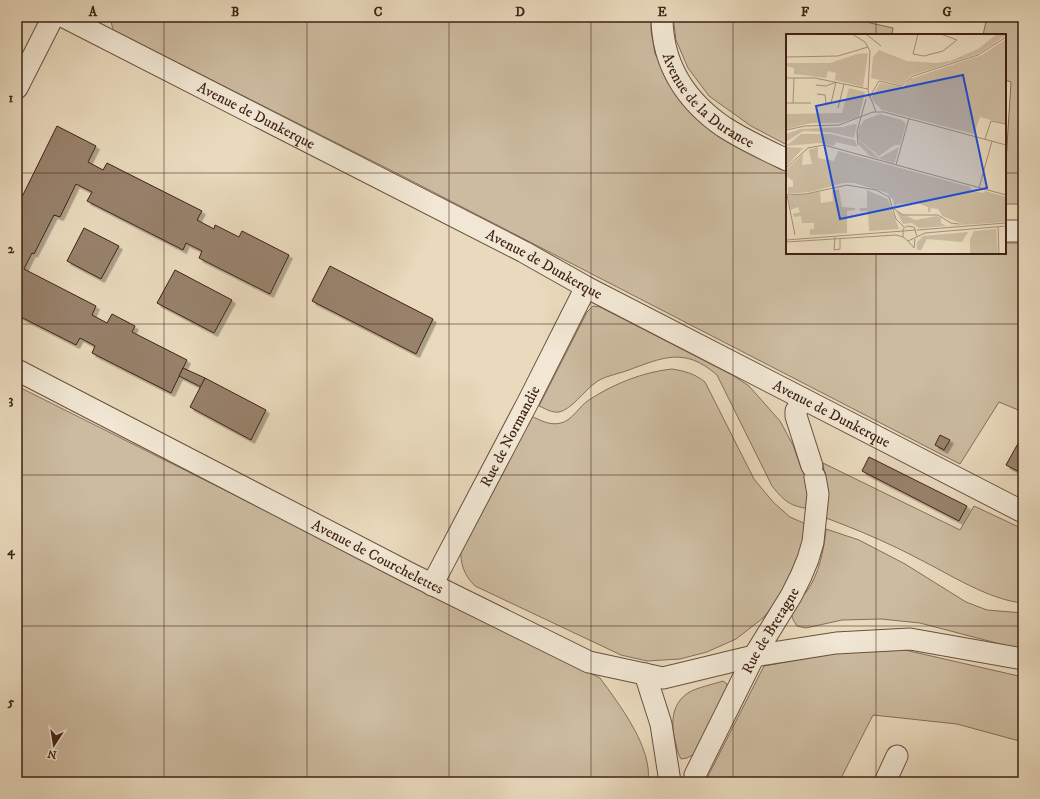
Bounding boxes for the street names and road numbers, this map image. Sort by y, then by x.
street label: Avenue de la Durance [658,50,758,152]
street label: Avenue de Dunkerque [194,77,318,153]
street label: Avenue de Dunkerque [483,225,606,303]
street label: Avenue de Dunkerque [770,375,894,452]
street label: Rue de Normandie [476,382,544,490]
street label: Avenue de Courchelettes [309,515,447,598]
street label: Rue de Bretagne [737,584,803,677]

